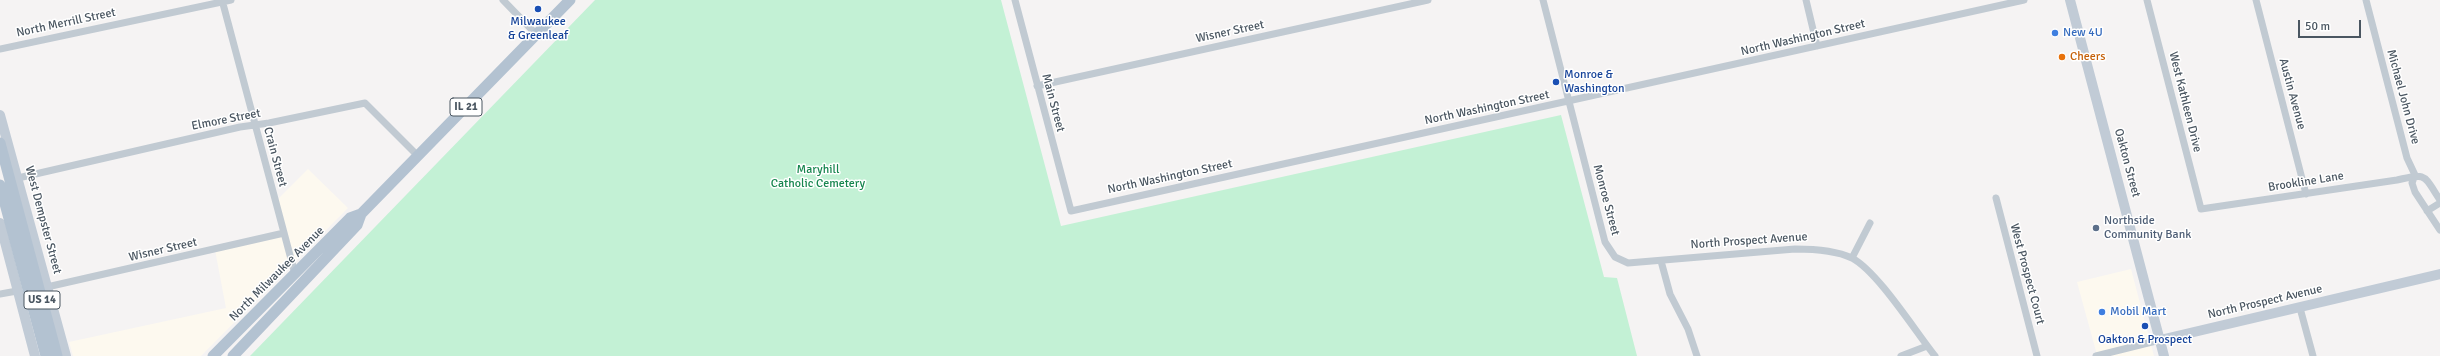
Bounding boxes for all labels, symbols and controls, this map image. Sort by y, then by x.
marker: Milwaukee & Greenleaf [533,4,543,14]
street label: North Merrill Street [15,5,117,41]
scale bar [2300,12,2363,38]
place label: Milwaukee & Greenleaf [508,15,568,43]
street label: North Washington Street [1740,17,1866,59]
street label: Wisner Street [1194,18,1266,46]
text: 50 m [2305,19,2330,34]
place label: New 4U [2063,26,2103,40]
marker: New 4U [2050,28,2060,38]
street label: Michael John Drive [2383,48,2423,146]
place label: Cheers [2070,50,2105,64]
street label: West Kathleen Drive [2166,50,2204,154]
marker: Cheers [2057,52,2067,62]
street label: Austin Avenue [2276,57,2308,131]
place label: Monroe & Washington [1564,68,1625,96]
street label: Main Street [1038,72,1068,134]
marker: Monroe & Washington [1551,77,1561,87]
street label: North Washington Street [1423,88,1551,128]
road number: IL 21 [450,98,482,116]
street label: Elmore Street [190,106,262,134]
street label: Crain Street [260,125,290,189]
street label: Oakton Street [2111,127,2143,199]
street label: North Washington Street [1106,157,1234,197]
park label: Maryhill Catholic Cemetery [771,163,865,191]
street label: Monroe Street [1590,163,1622,237]
street label: West Dempster Street [22,164,64,276]
street label: Brookline Lane [2267,169,2345,195]
place label: Northside Community Bank [2104,214,2191,242]
street label: West Prospect Court [2007,222,2047,326]
marker: Northside Community Bank [2091,223,2101,233]
street label: North Milwaukee Avenue [227,224,327,324]
street label: North Prospect Avenue [1690,230,1808,252]
street label: Wisner Street [127,235,199,265]
street label: North Prospect Avenue [2206,282,2324,322]
road number: US 14 [24,291,60,309]
place label: Mobil Mart [2110,305,2166,319]
marker: Mobil Mart [2097,307,2107,317]
marker: Oakton & Prospect [2140,321,2150,331]
place label: Oakton & Prospect [2098,333,2192,347]

